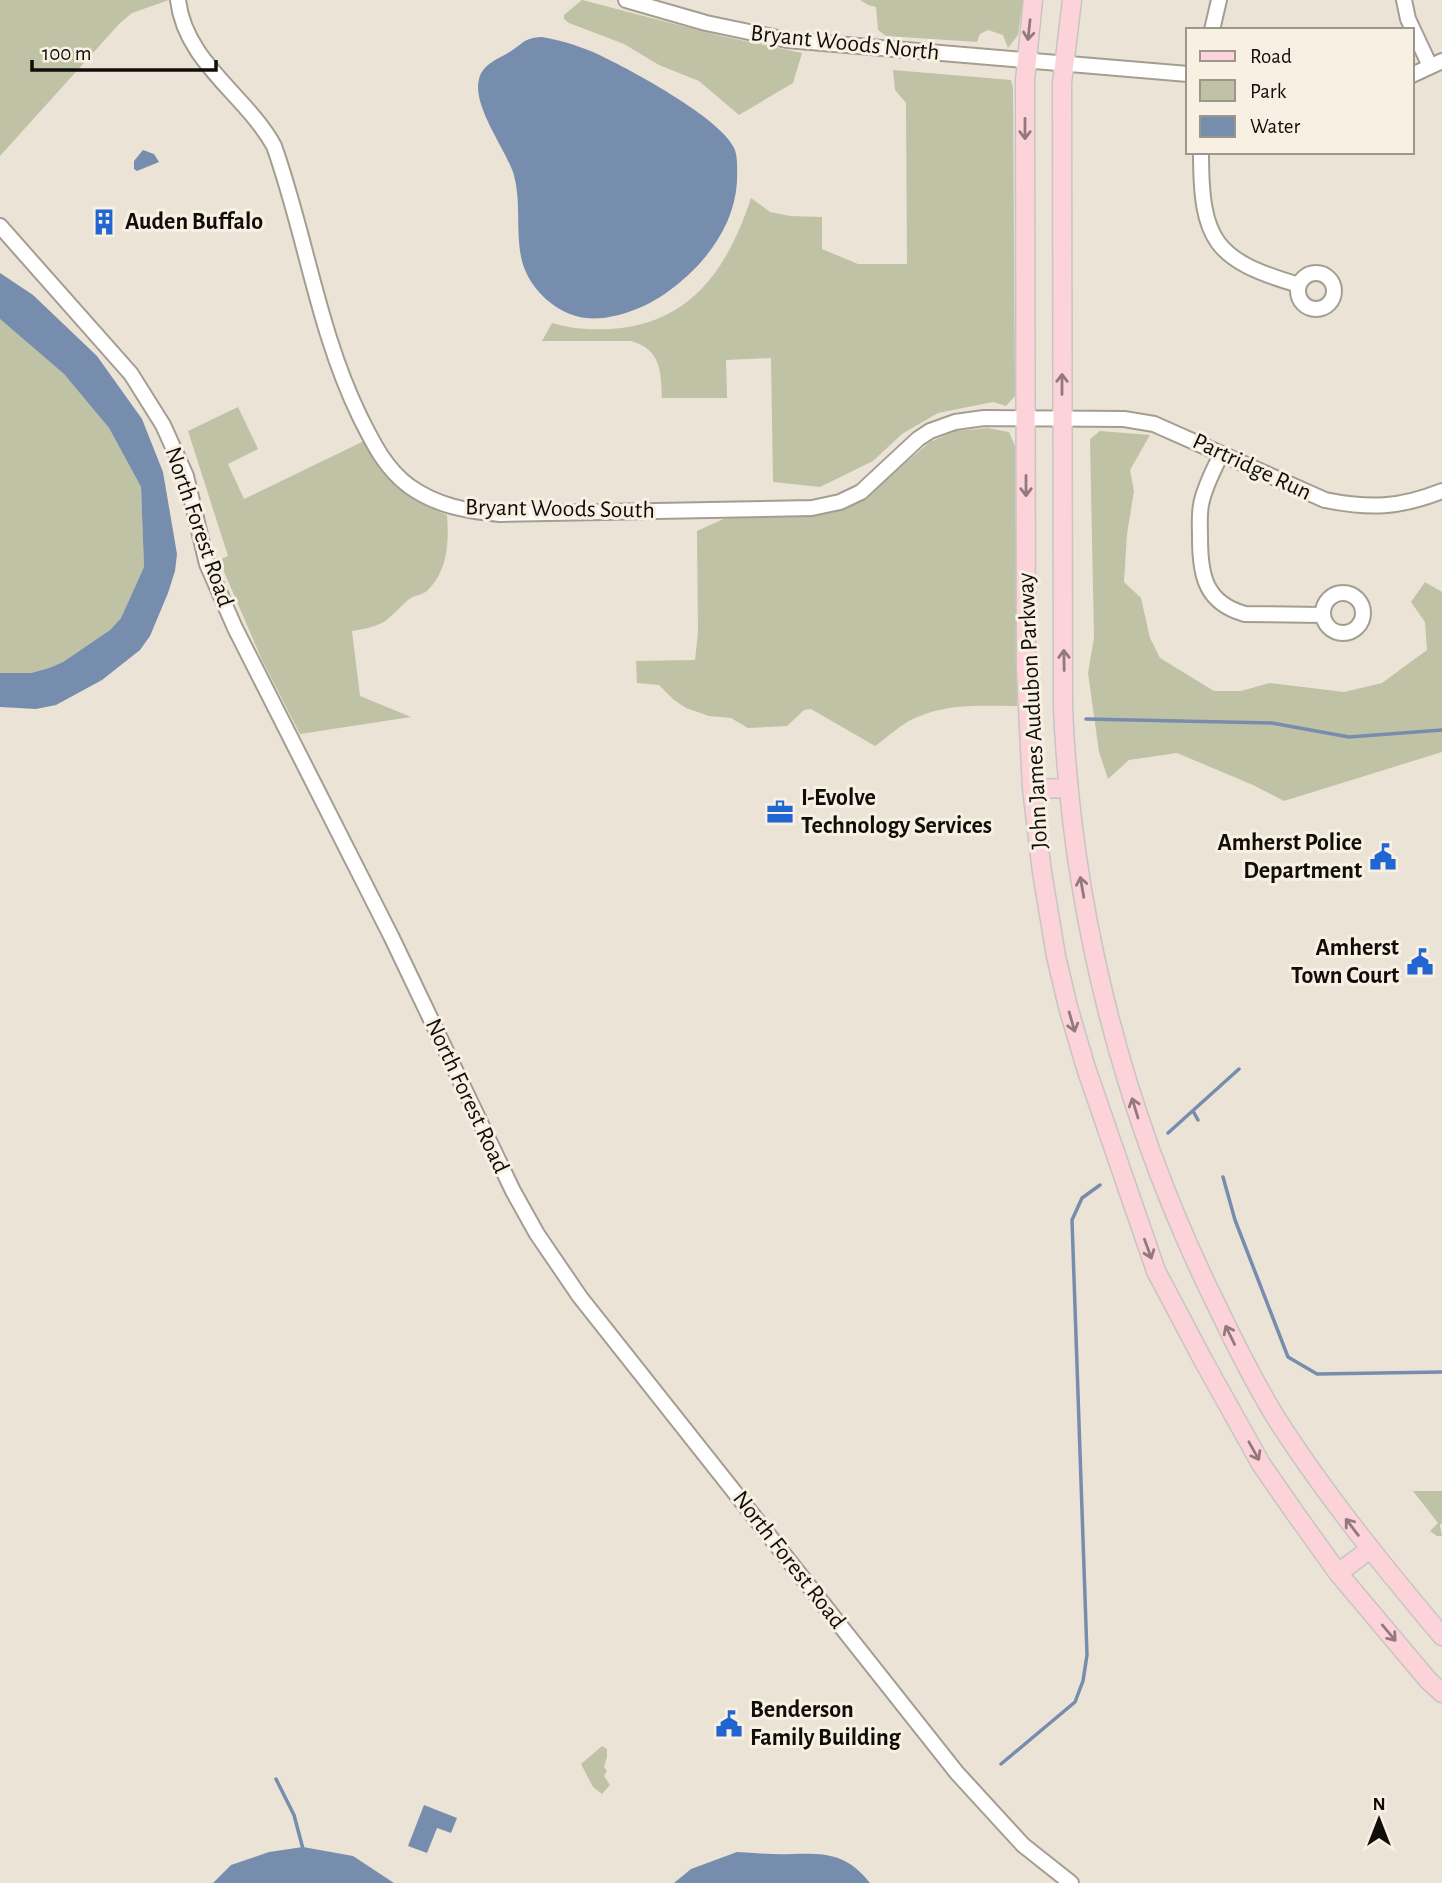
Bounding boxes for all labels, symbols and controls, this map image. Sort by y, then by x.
one-way arrow [1023,19,1036,41]
street label: Bryant Woods North [749,21,941,65]
scale bar [32,28,215,72]
legend [1186,28,1414,154]
text: 100 m [42,43,92,64]
text: Road [1250,46,1292,67]
text: Park [1250,81,1287,102]
text: Water [1250,116,1300,137]
one-way arrow [1018,117,1032,140]
building icon: Auden Buffalo [89,207,119,237]
place label: Auden Buffalo [125,210,263,234]
one-way arrow [1055,373,1069,396]
street label: Partridge Run [1189,429,1315,505]
street label: North Forest Road [160,444,238,610]
one-way arrow [1019,475,1033,498]
street label: Bryant Woods South [465,495,655,523]
street label: John James Audubon Parkway [1014,572,1052,850]
one-way arrow [1057,649,1071,672]
place label: I-Evolve Technology Services [801,786,992,838]
office icon: I-Evolve Technology Services [765,797,795,827]
place label: Amherst Police Department [1217,831,1362,883]
public building icon: Amherst Police Department [1368,842,1398,872]
one-way arrow [1075,876,1088,899]
place label: Amherst Town Court [1291,936,1399,988]
public building icon: Amherst Town Court [1405,947,1435,977]
one-way arrow [1067,1011,1080,1033]
street label: North Forest Road [421,1015,513,1177]
one-way arrow [1127,1097,1140,1119]
one-way arrow [1143,1238,1156,1260]
one-way arrow [1223,1325,1237,1346]
one-way arrow [1247,1440,1261,1460]
street label: North Forest Road [728,1487,850,1633]
one-way arrow [1344,1518,1359,1536]
one-way arrow [1381,1624,1397,1642]
place label: Benderson Family Building [750,1698,902,1750]
public building icon: Benderson Family Building [714,1709,744,1739]
north arrow [1344,1785,1414,1855]
text: N [1372,1795,1386,1814]

